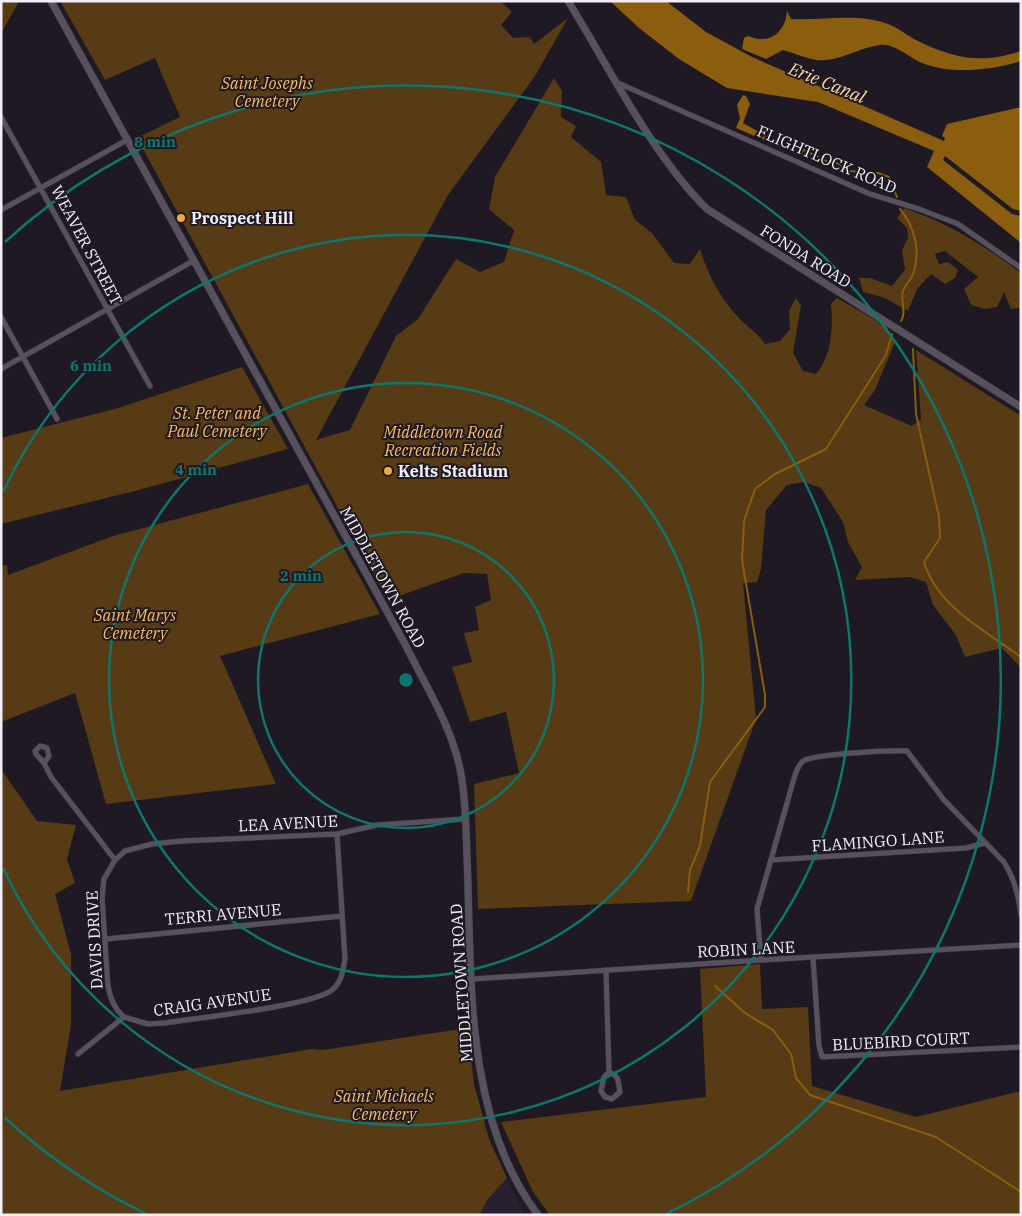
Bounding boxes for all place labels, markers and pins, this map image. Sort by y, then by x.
place label: Prospect Hill [191,208,293,228]
marker: Prospect Hill [175,212,187,224]
place label: Kelts Stadium [398,461,509,481]
marker: Kelts Stadium [382,465,394,477]
centre of rings [397,671,415,689]

